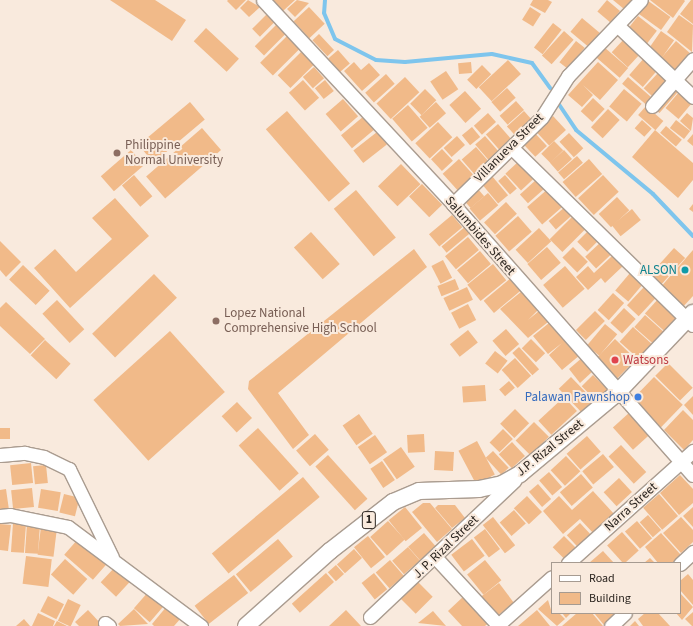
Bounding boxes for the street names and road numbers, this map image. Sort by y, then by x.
street label: Villanueva Street [471,110,547,186]
street label: Salumbides Street [442,193,518,279]
street label: J.P. Rizal Street [513,416,587,480]
street label: Narra Street [601,479,661,535]
road number: 1 [361,510,377,530]
street label: J. P. Rizal Street [410,512,482,582]

